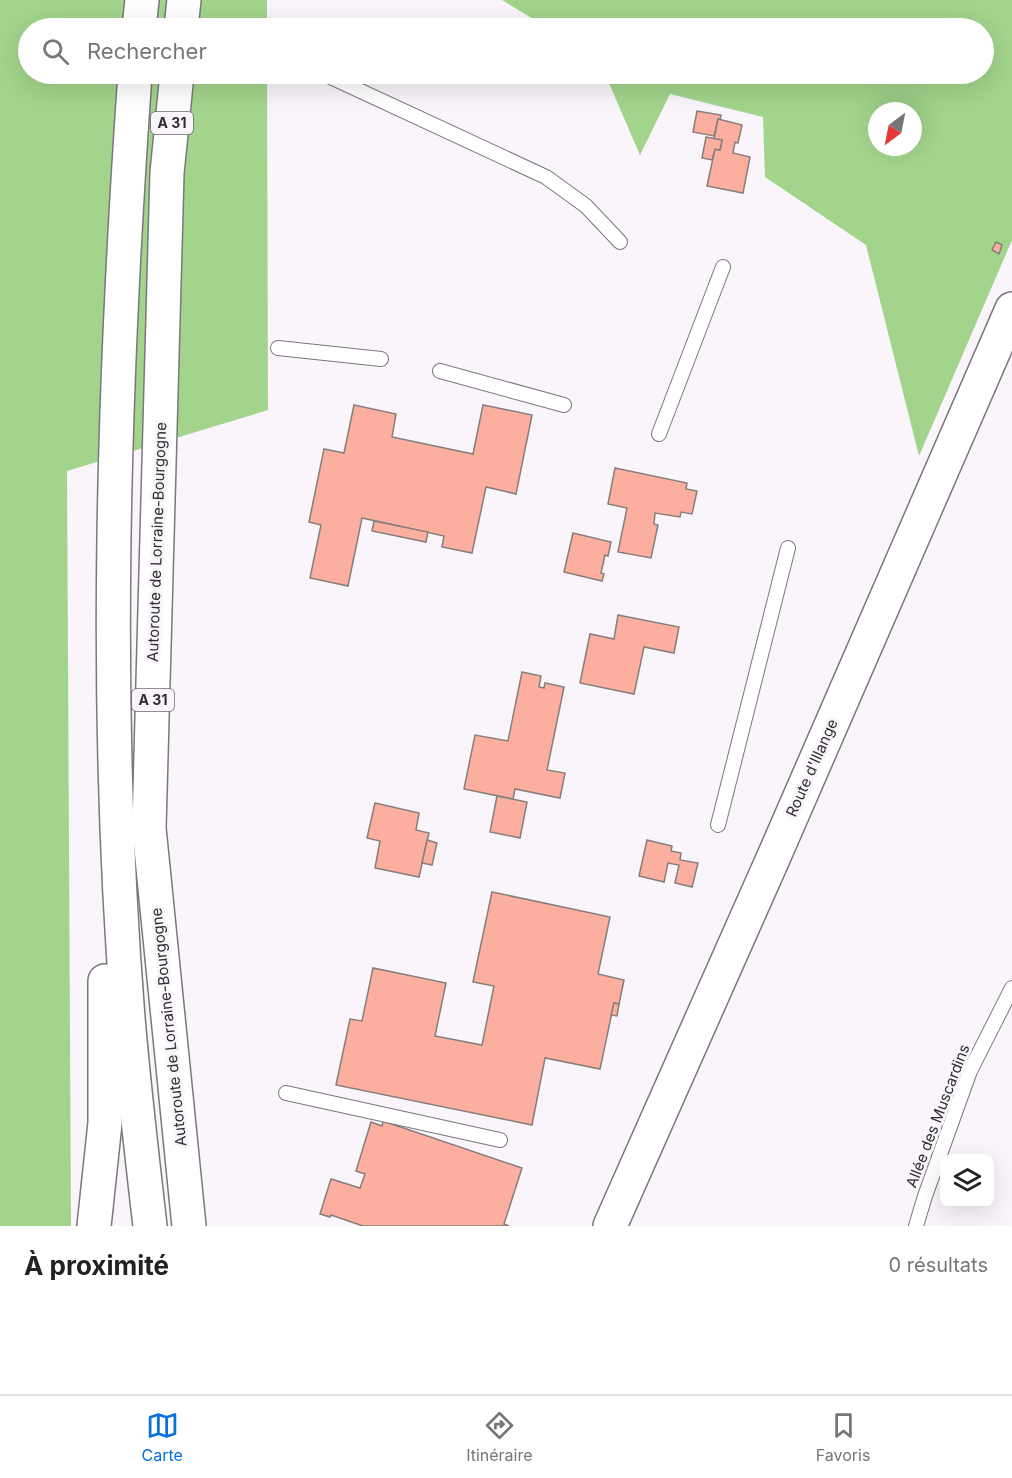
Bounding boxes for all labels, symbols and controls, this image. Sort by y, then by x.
search box [18,18,994,84]
icon: search [39,35,72,68]
text: Rechercher [87,38,207,64]
north arrow [868,102,922,156]
road number: A 31 [151,112,193,134]
street label: Autoroute de Lorraine-Bourgogne [143,422,170,662]
road number: A 31 [132,689,174,711]
street label: Route d'Illange [781,716,842,820]
street label: Autoroute de Lorraine-Bourgogne [147,907,190,1147]
street label: Allée des Muscardins [901,1041,974,1190]
map controls [940,1154,994,1208]
button: layers [940,1154,994,1208]
text: À proximité [24,1250,169,1281]
text: 0 résultats [889,1253,988,1277]
tab: Carte [142,1409,183,1465]
tab: Itinéraire [466,1409,533,1465]
tab: Favoris [816,1409,870,1465]

